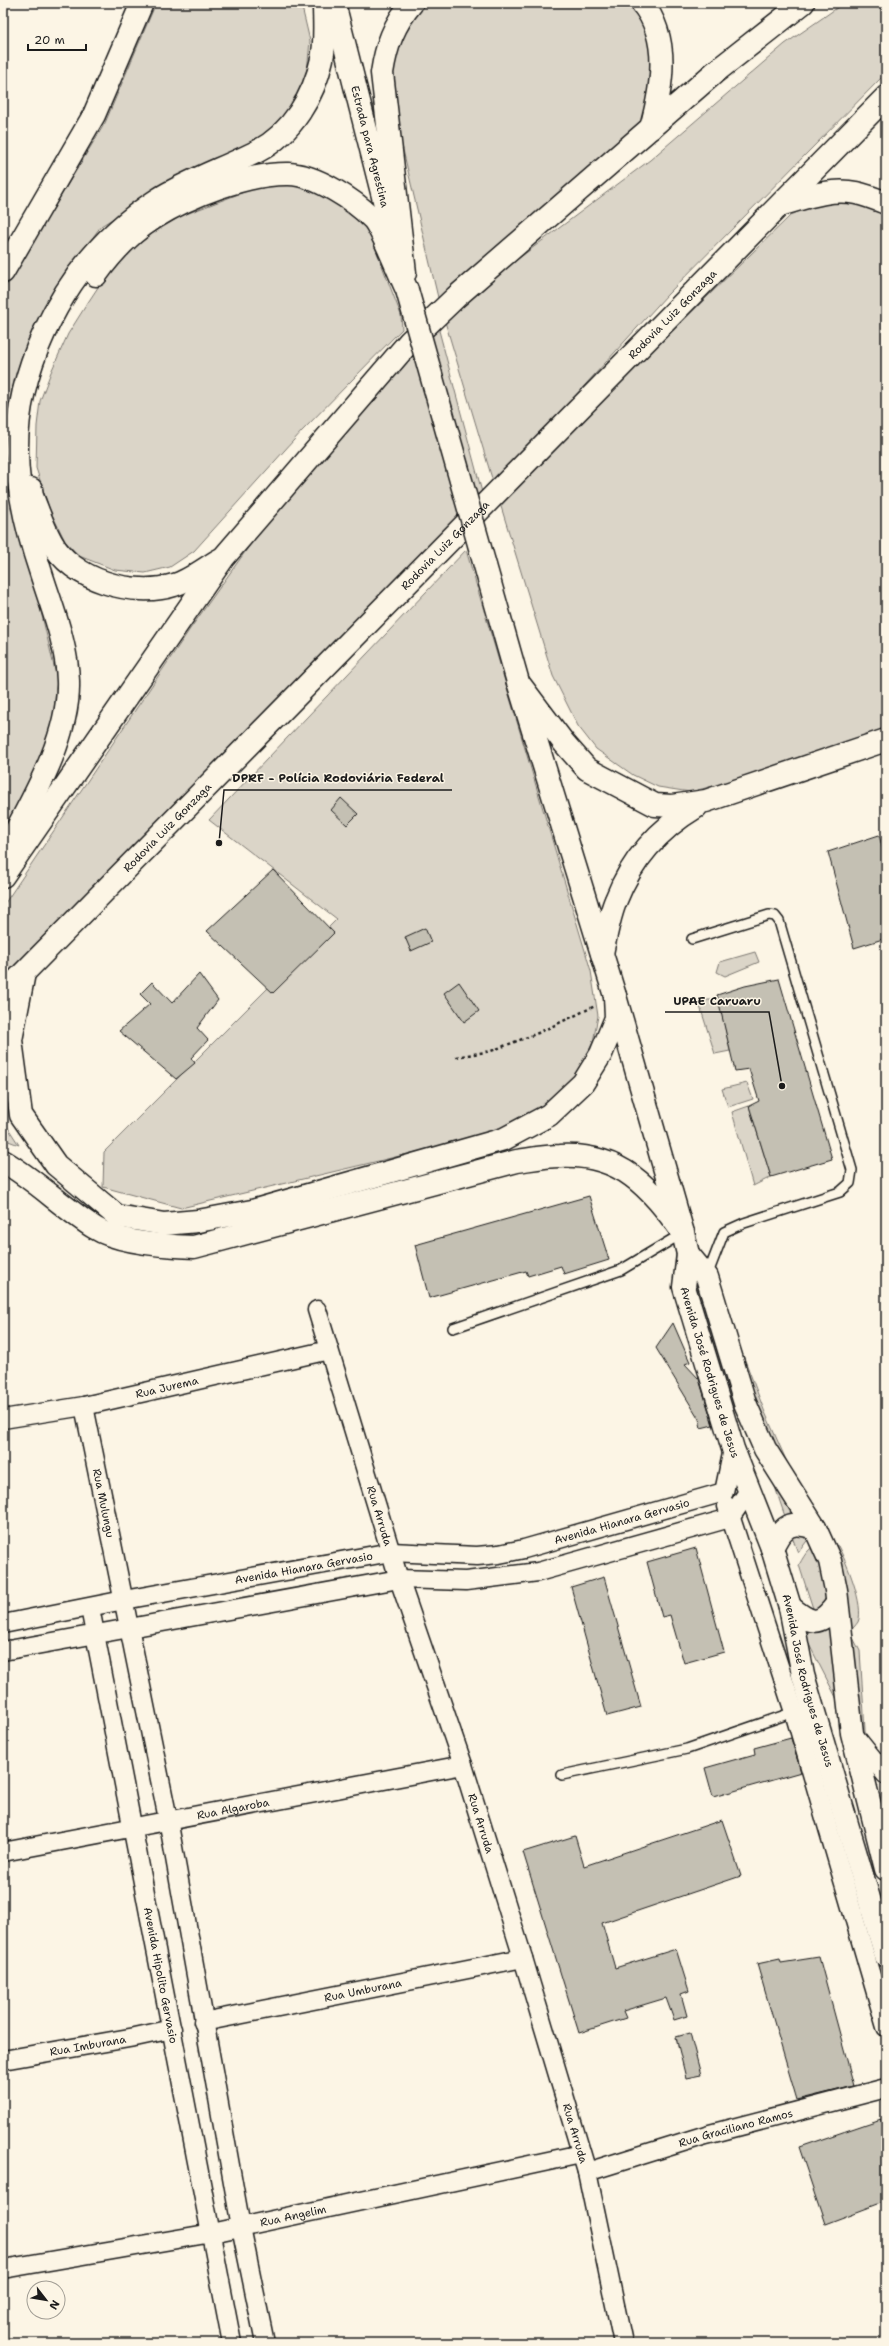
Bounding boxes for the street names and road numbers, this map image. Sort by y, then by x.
street label: Estrada para Agrestina [347,84,392,209]
street label: Rodovia Luiz Gonzaga [625,266,720,363]
street label: Rodovia Luiz Gonzaga [398,497,493,593]
street label: Rodovia Luiz Gonzaga [120,779,215,876]
street label: Avenida José Rodrigues de Jesus [676,1285,743,1460]
street label: Rua Jurema [134,1373,200,1402]
street label: Rua Mulungu [89,1467,118,1539]
street label: Rua Arruda [363,1484,395,1548]
street label: Avenida Hianara Gervasio [553,1495,692,1548]
street label: Avenida Hianara Gervasio [234,1548,374,1588]
street label: Avenida José Rodrigues de Jesus [778,1592,837,1769]
street label: Rua Arruda [464,1792,497,1855]
street label: Rua Algaroba [196,1795,271,1823]
street label: Avenida Hipolito Gervasio [140,1906,181,2045]
street label: Rua Umburana [323,1975,403,2006]
street label: Rua Imburana [49,2032,127,2060]
street label: Rua Arruda [559,2102,591,2165]
street label: Rua Graciliano Ramos [677,2106,794,2151]
street label: Rua Angelim [259,2202,328,2231]

